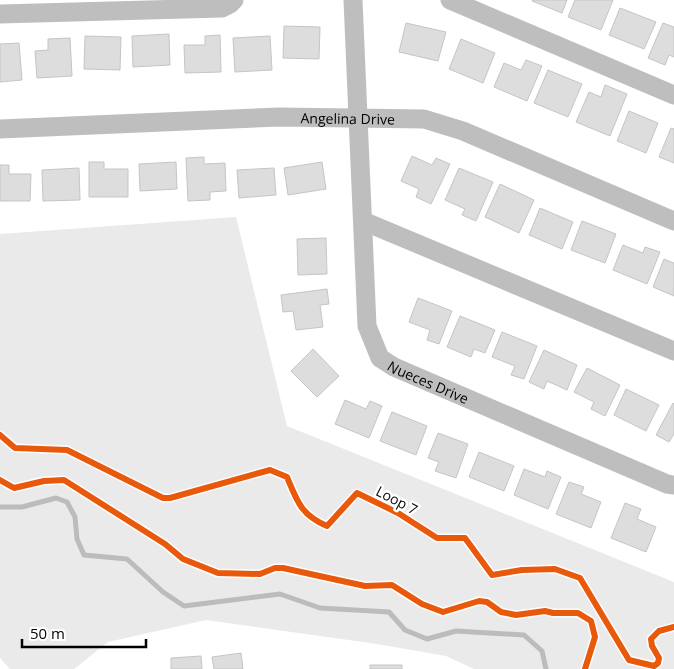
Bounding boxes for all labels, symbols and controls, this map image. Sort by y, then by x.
street label: Angelina Drive [300,108,395,128]
street label: Nueces Drive [384,356,472,408]
street label: Loop 7 [373,481,421,519]
scale bar [22,616,146,648]
text: 50 m [30,623,65,643]

